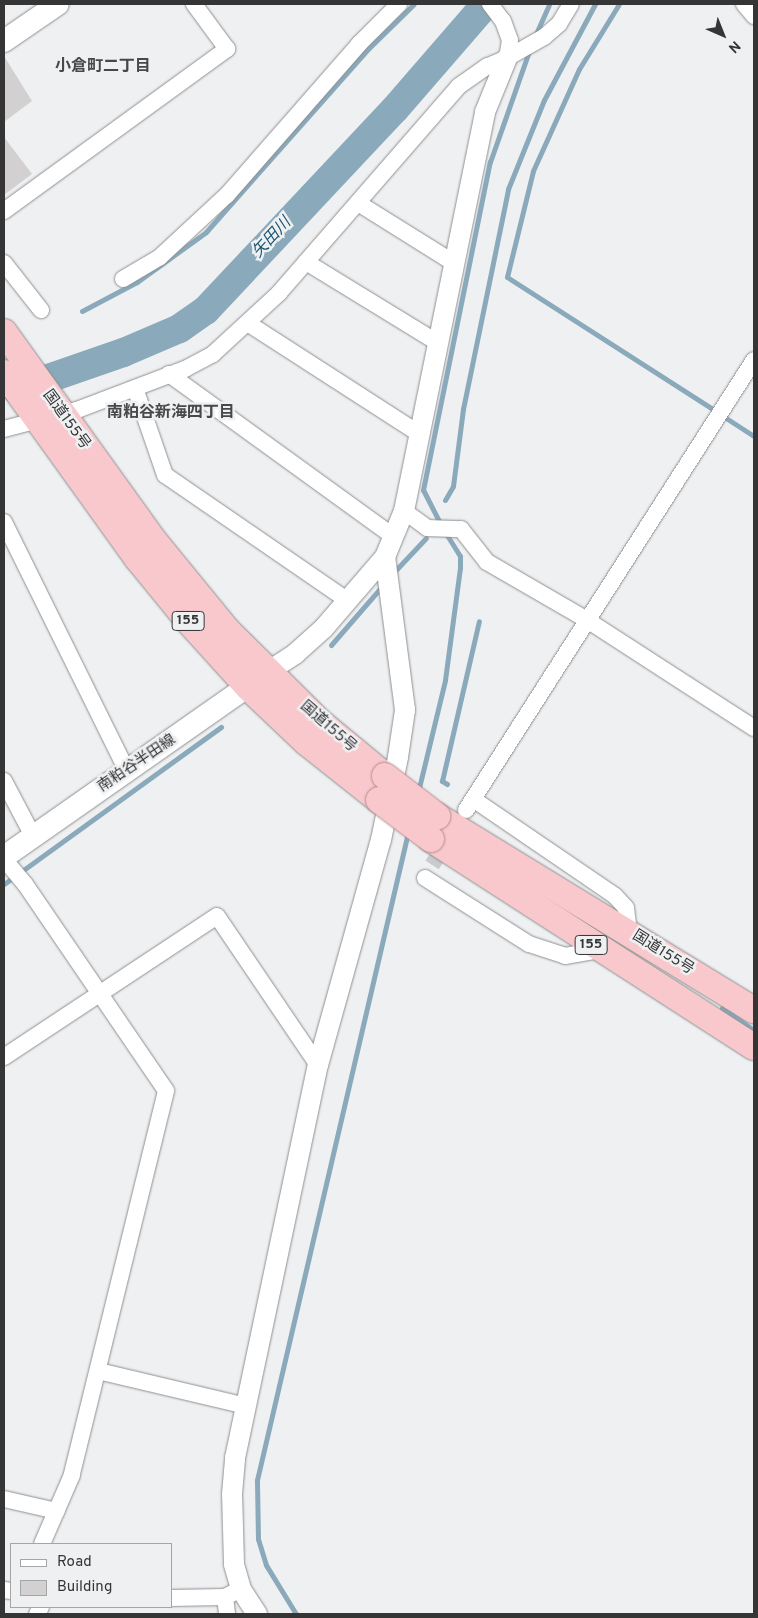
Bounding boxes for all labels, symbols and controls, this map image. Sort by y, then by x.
north arrow [698,10,748,60]
text: N [724,37,743,56]
district label: 小倉町二丁目 [55,57,151,77]
water label: 矢田川 [249,214,295,262]
street label: 国道155号 [38,387,94,453]
district label: 南粕谷新海四丁目 [107,403,235,423]
road number: 155 [170,610,206,632]
street label: 国道155号 [296,697,360,757]
street label: 南粕谷半田線 [95,731,179,797]
street label: 国道155号 [629,927,697,979]
road number: 155 [574,934,608,956]
legend [10,1543,172,1608]
text: Road [57,1553,92,1572]
text: Building [57,1578,112,1597]

